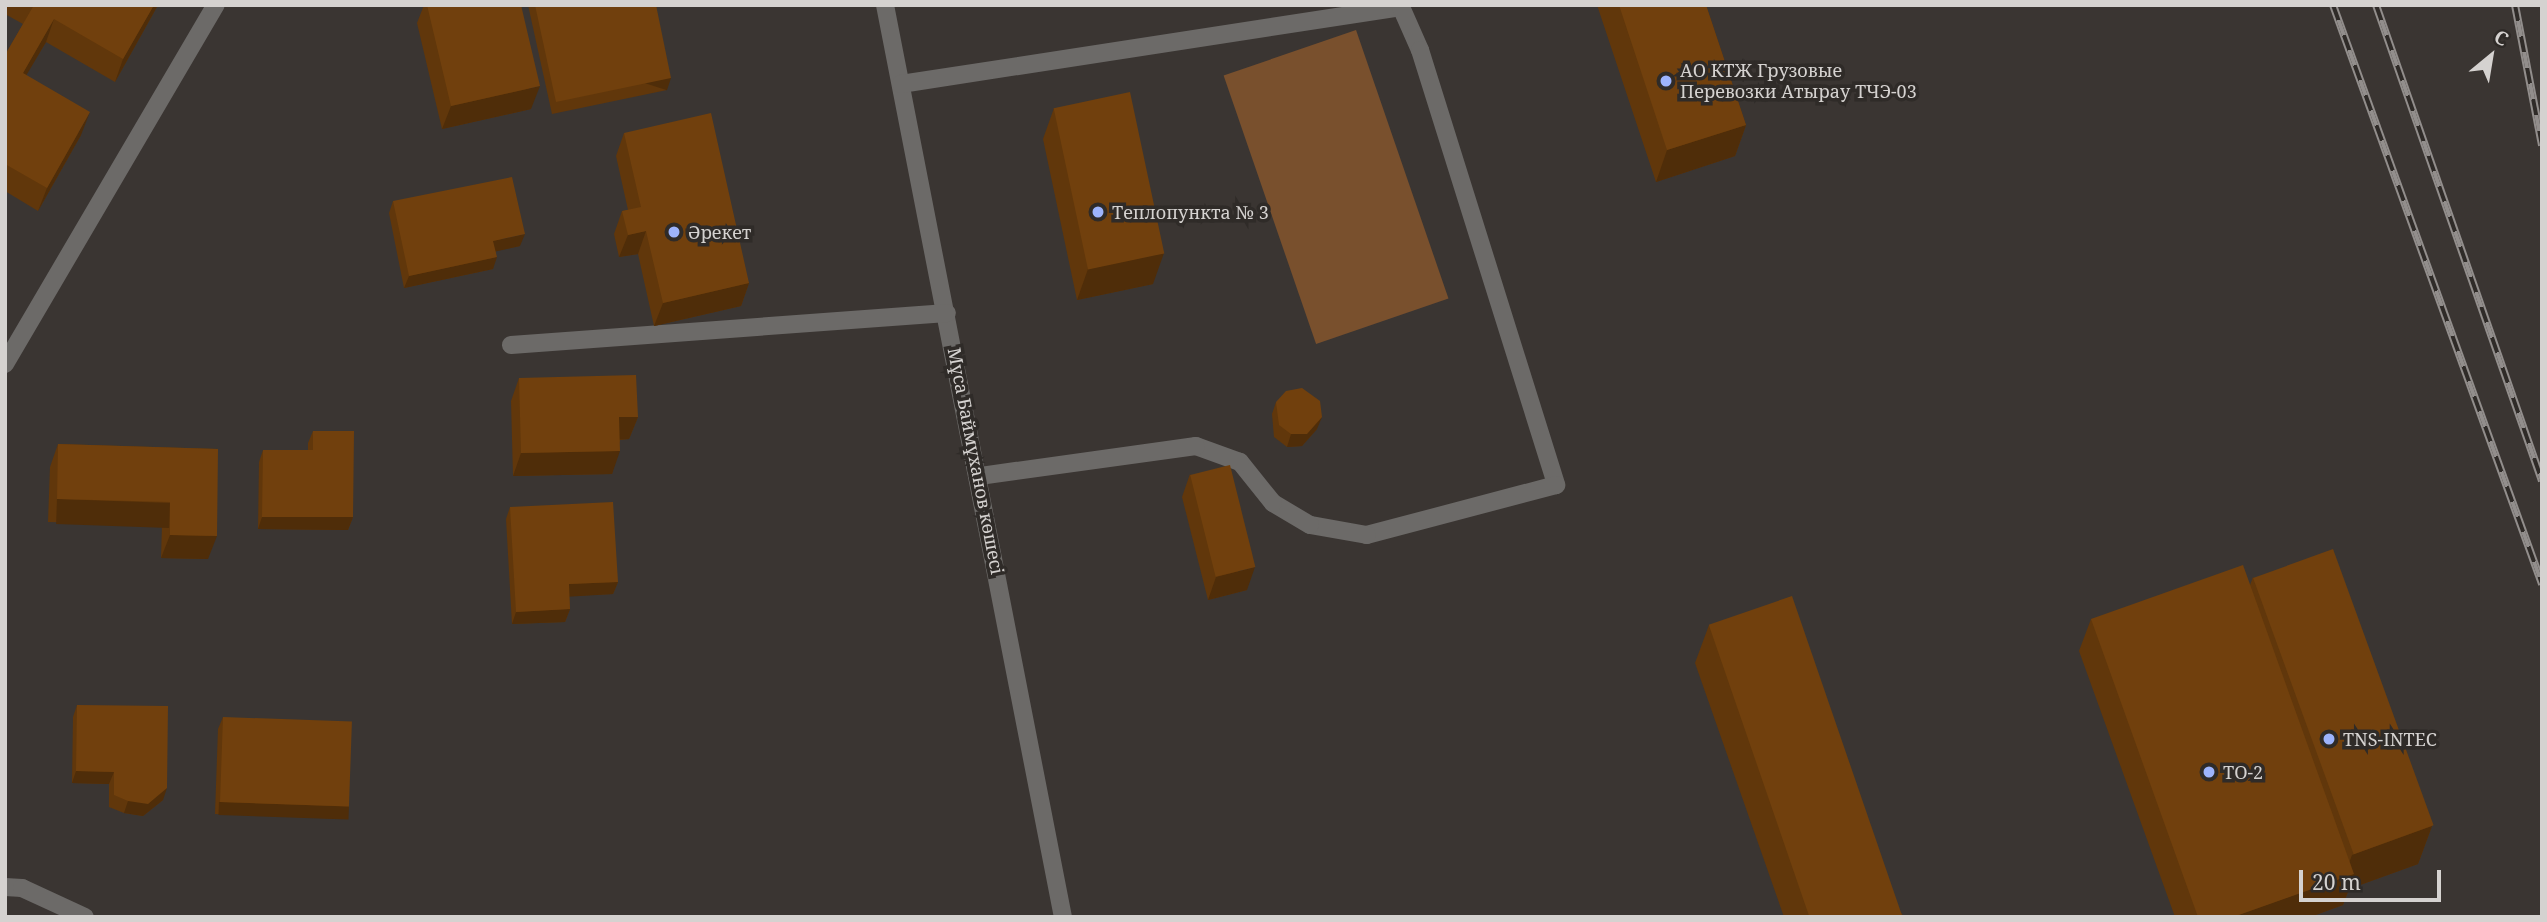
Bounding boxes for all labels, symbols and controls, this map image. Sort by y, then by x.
north arrow [2456,21,2526,91]
text: С [2490,23,2513,52]
place label: АО КТЖ Грузовые Перевозки Атырау ТЧЭ-03 [1680,60,1917,102]
marker: АО КТЖ Грузовые Перевозки Атырау ТЧЭ-03 [1658,73,1674,89]
place label: Теплопункта № 3 [1112,201,1269,223]
marker: Теплопункта № 3 [1090,204,1106,220]
place label: Әрекет [688,221,751,243]
marker: Әрекет [666,224,682,240]
street label: Мұса Баймұханов көшесі [943,346,1009,576]
place label: TNS-INTEC [2343,728,2437,750]
marker: TNS-INTEC [2321,731,2337,747]
place label: ТО-2 [2223,761,2263,783]
marker: ТО-2 [2201,764,2217,780]
scale bar [2302,856,2444,900]
text: 20 m [2312,868,2361,896]

